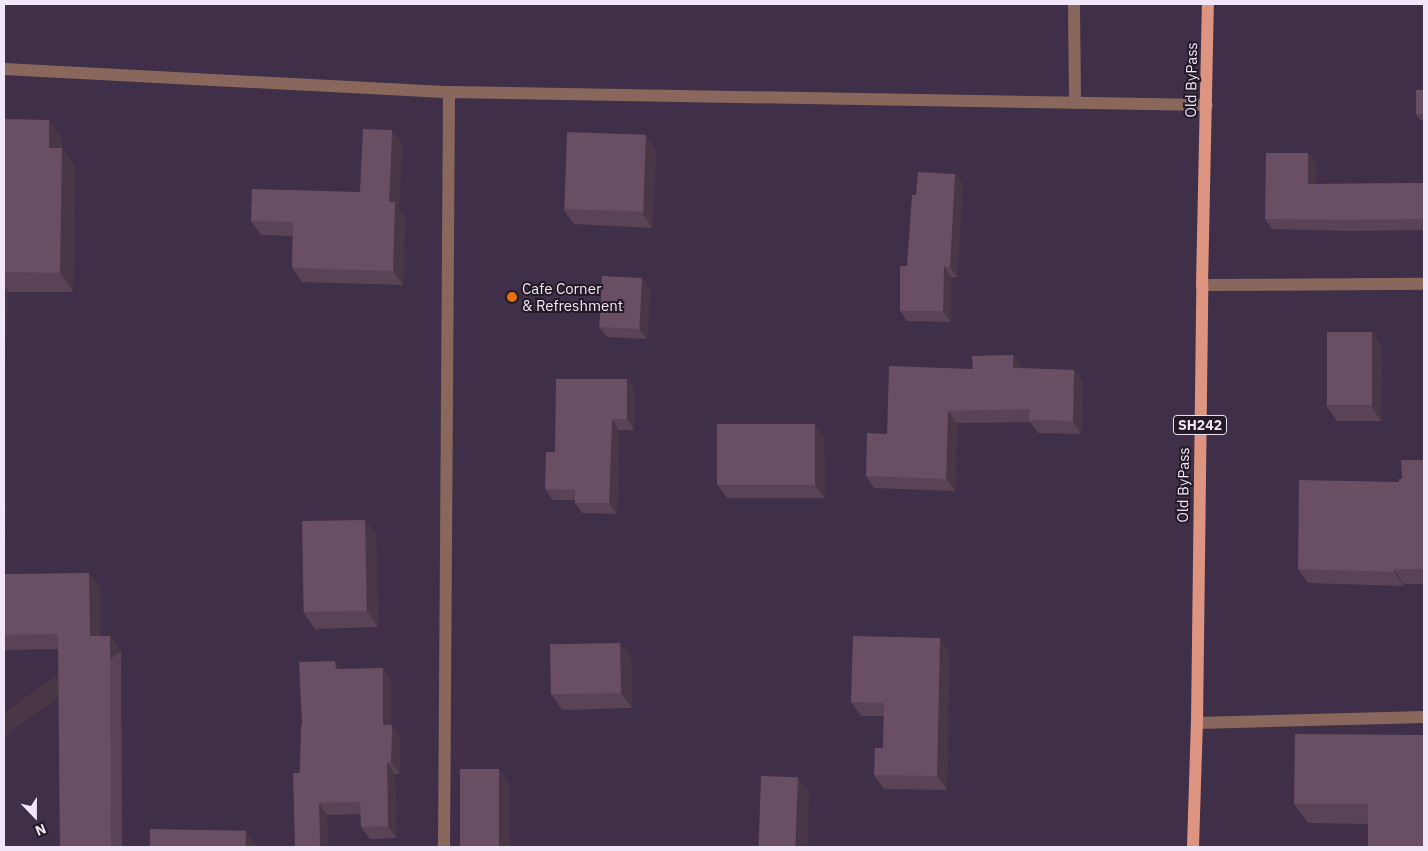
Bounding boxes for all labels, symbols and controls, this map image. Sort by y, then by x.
street label: Old ByPass [1181,42,1201,118]
place label: Cafe Corner & Refreshment [522,279,623,314]
marker: Cafe Corner & Refreshment [506,291,518,303]
road number: SH242 [1172,414,1228,436]
street label: Old ByPass [1173,447,1193,523]
north arrow [10,791,60,841]
text: N [33,820,49,840]

